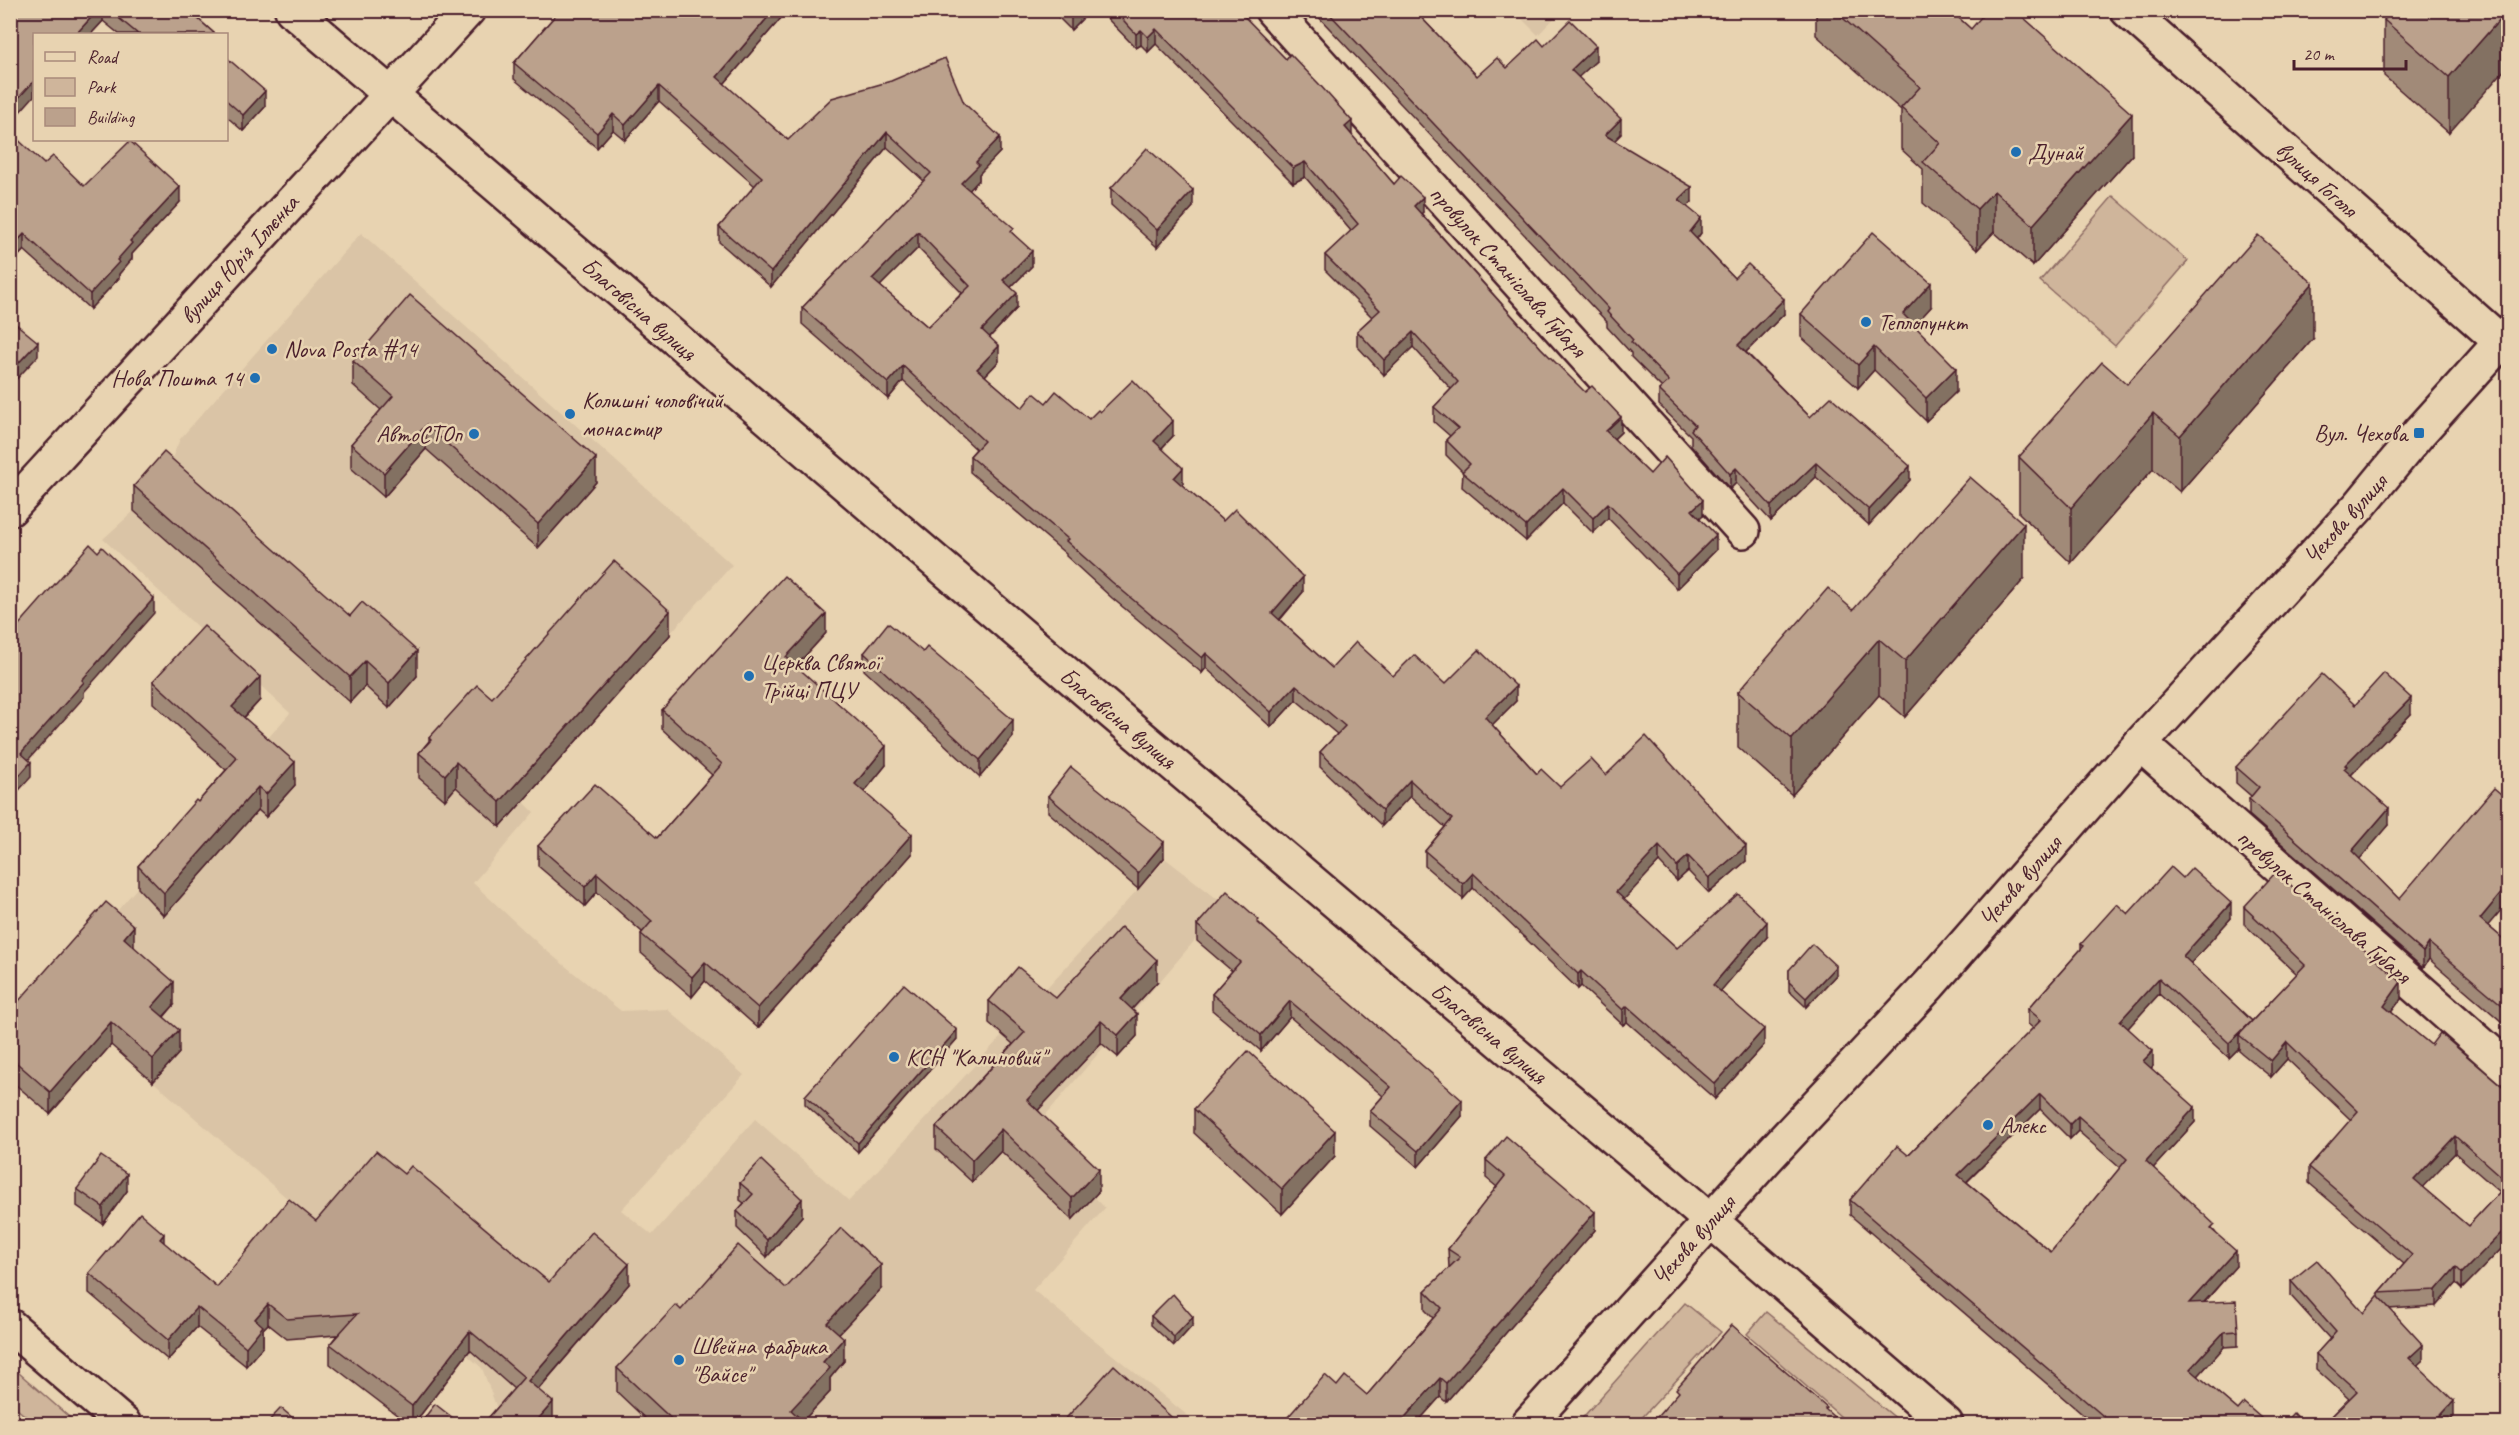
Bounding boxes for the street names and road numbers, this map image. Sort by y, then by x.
street label: вулиця Гоголя [2270,134,2365,225]
street label: провулок Станіслава Губаря [1423,179,1594,364]
street label: вулиця Юрія Іллєнка [173,187,306,330]
street label: Благовісна вулиця [575,251,704,368]
street label: Чехова вулиця [2297,466,2395,570]
street label: Благовісна вулиця [1054,661,1183,776]
street label: провулок Станіслава Губаря [2231,822,2418,991]
street label: Чехова вулиця [1972,828,2069,933]
street label: Благовісна вулиця [1425,976,1554,1091]
street label: Чехова вулиця [1645,1187,1743,1291]

